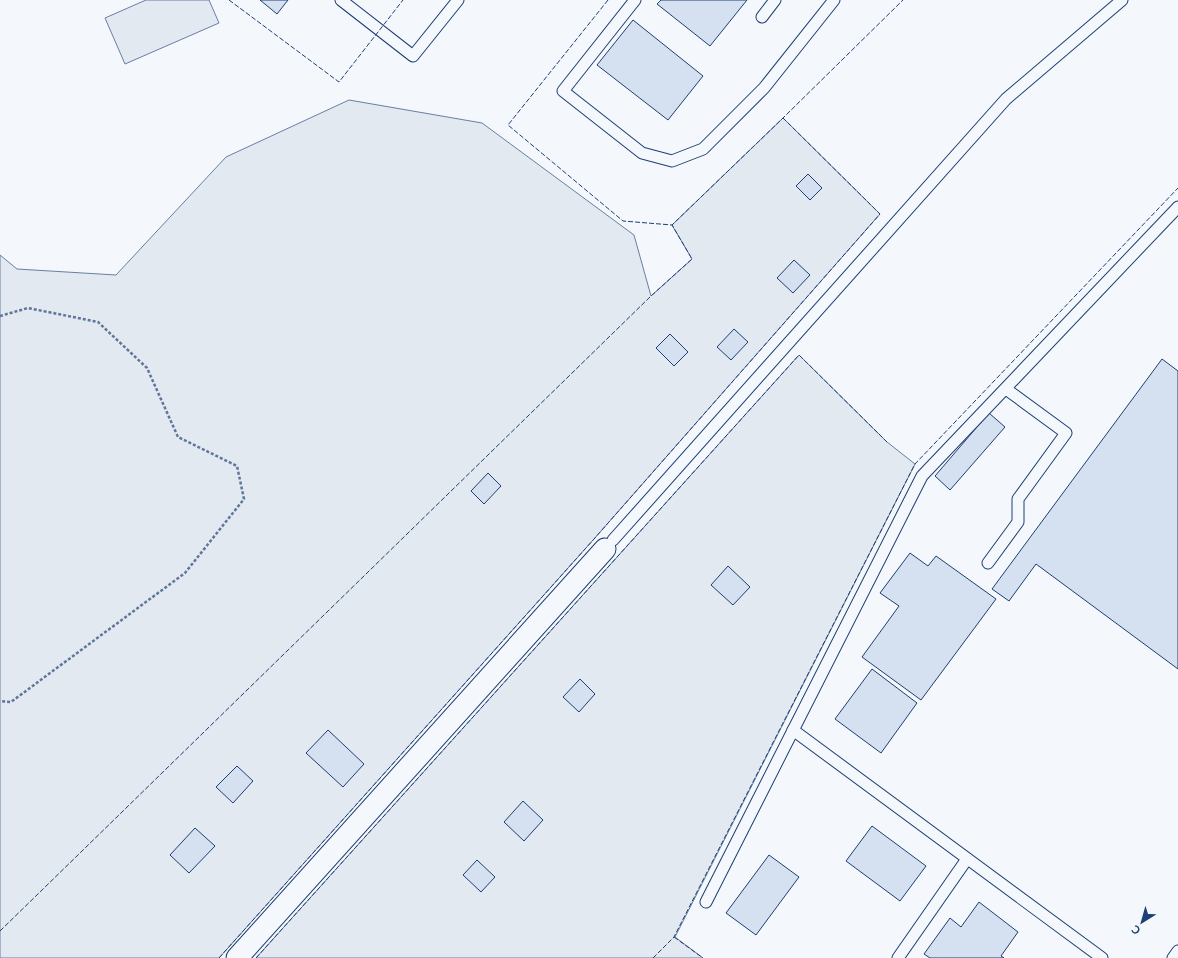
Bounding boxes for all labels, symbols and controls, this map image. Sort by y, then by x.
north arrow [1122,902,1162,942]
text: С [1128,923,1143,938]

